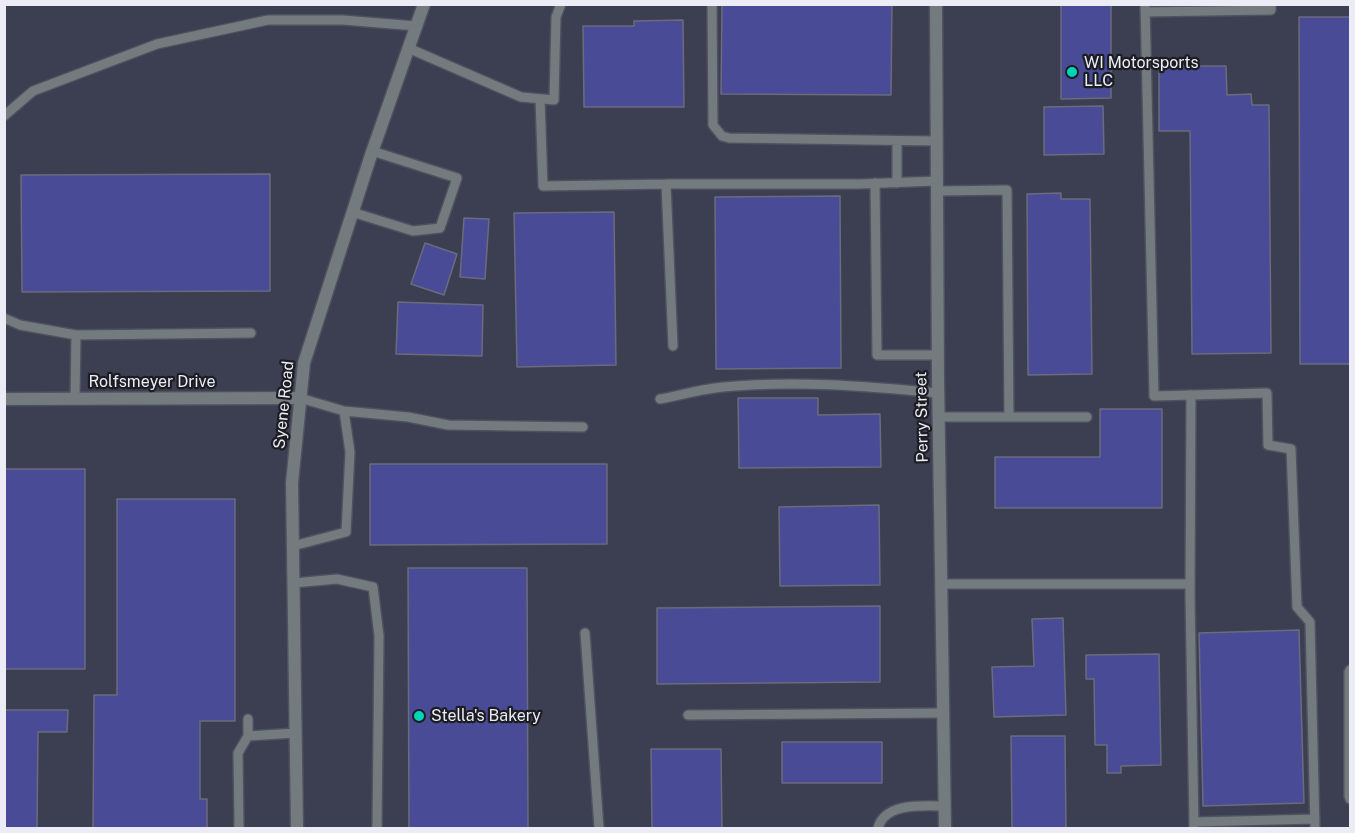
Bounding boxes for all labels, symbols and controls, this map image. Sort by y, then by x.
place label: WI Motorsports LLC [1084,53,1199,91]
marker: WI Motorsports LLC [1065,65,1079,79]
street label: Syene Road [270,360,298,450]
street label: Perry Street [912,371,932,463]
street label: Rolfsmeyer Drive [88,372,216,392]
place label: Stella's Bakery [431,706,541,726]
marker: Stella's Bakery [412,709,426,723]

